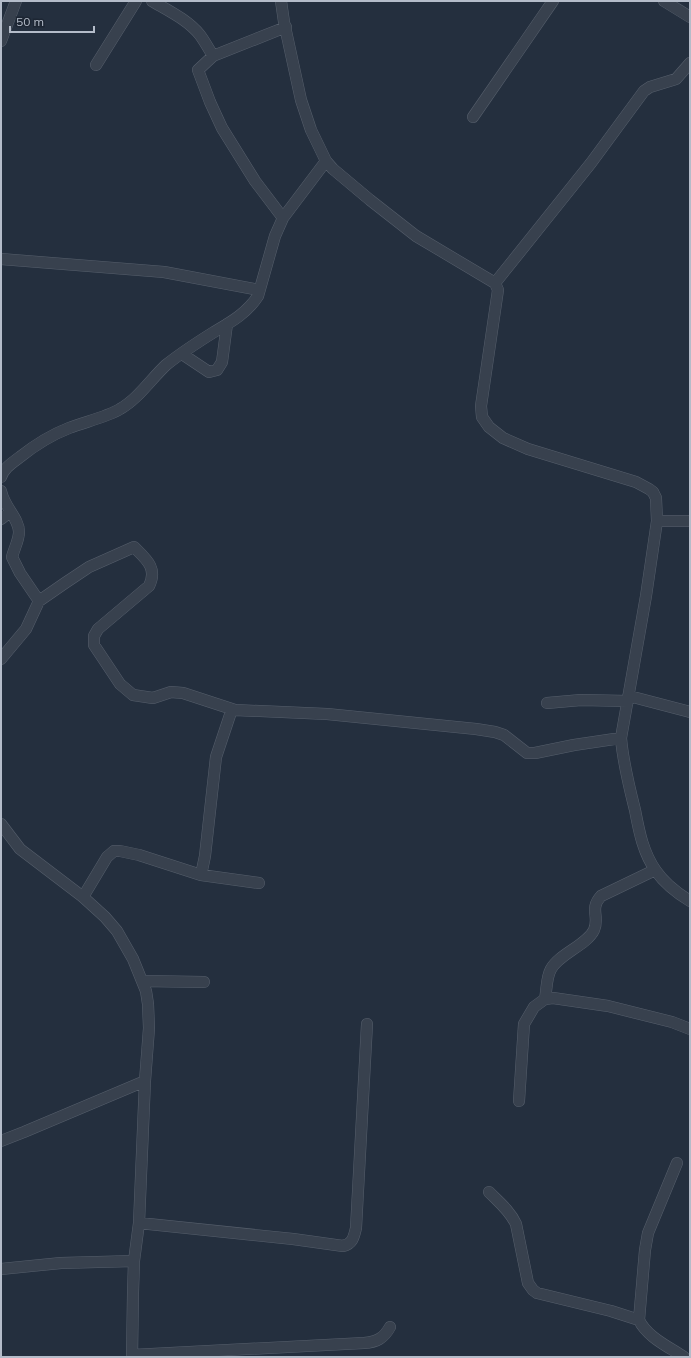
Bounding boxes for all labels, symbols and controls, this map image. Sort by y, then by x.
scale bar [10,8,94,34]
text: 50 m [16,14,44,29]

